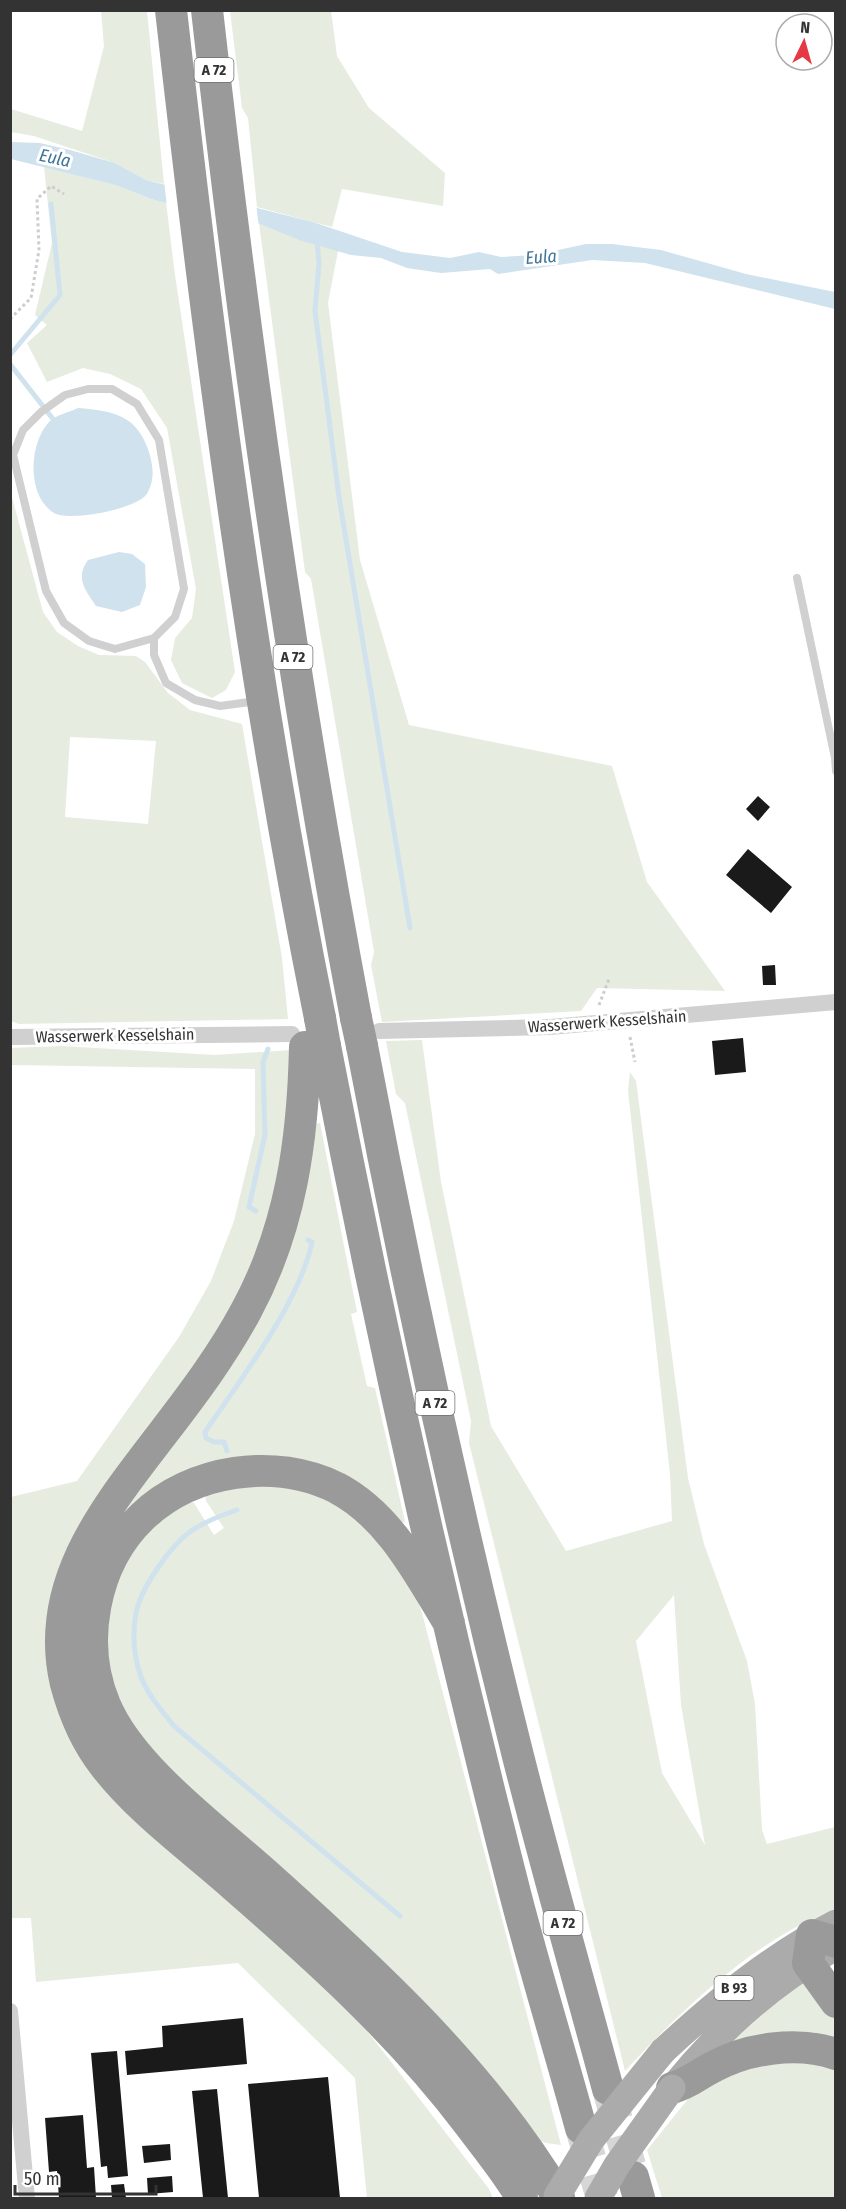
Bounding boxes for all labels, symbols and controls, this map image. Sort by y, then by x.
north arrow [774,12,834,72]
text: N [800,18,811,37]
road number: A 72 [194,58,234,82]
water label: Eula [37,144,73,172]
water label: Eula [524,245,558,269]
road number: A 72 [274,645,312,669]
street label: Wasserwerk Kesselshain [527,1006,687,1037]
street label: Wasserwerk Kesselshain [35,1025,195,1046]
road number: A 72 [416,1391,454,1415]
road number: A 72 [544,1911,582,1935]
road number: B 93 [714,1976,754,2000]
scale bar [15,2158,156,2196]
text: 50 m [24,2168,60,2190]

